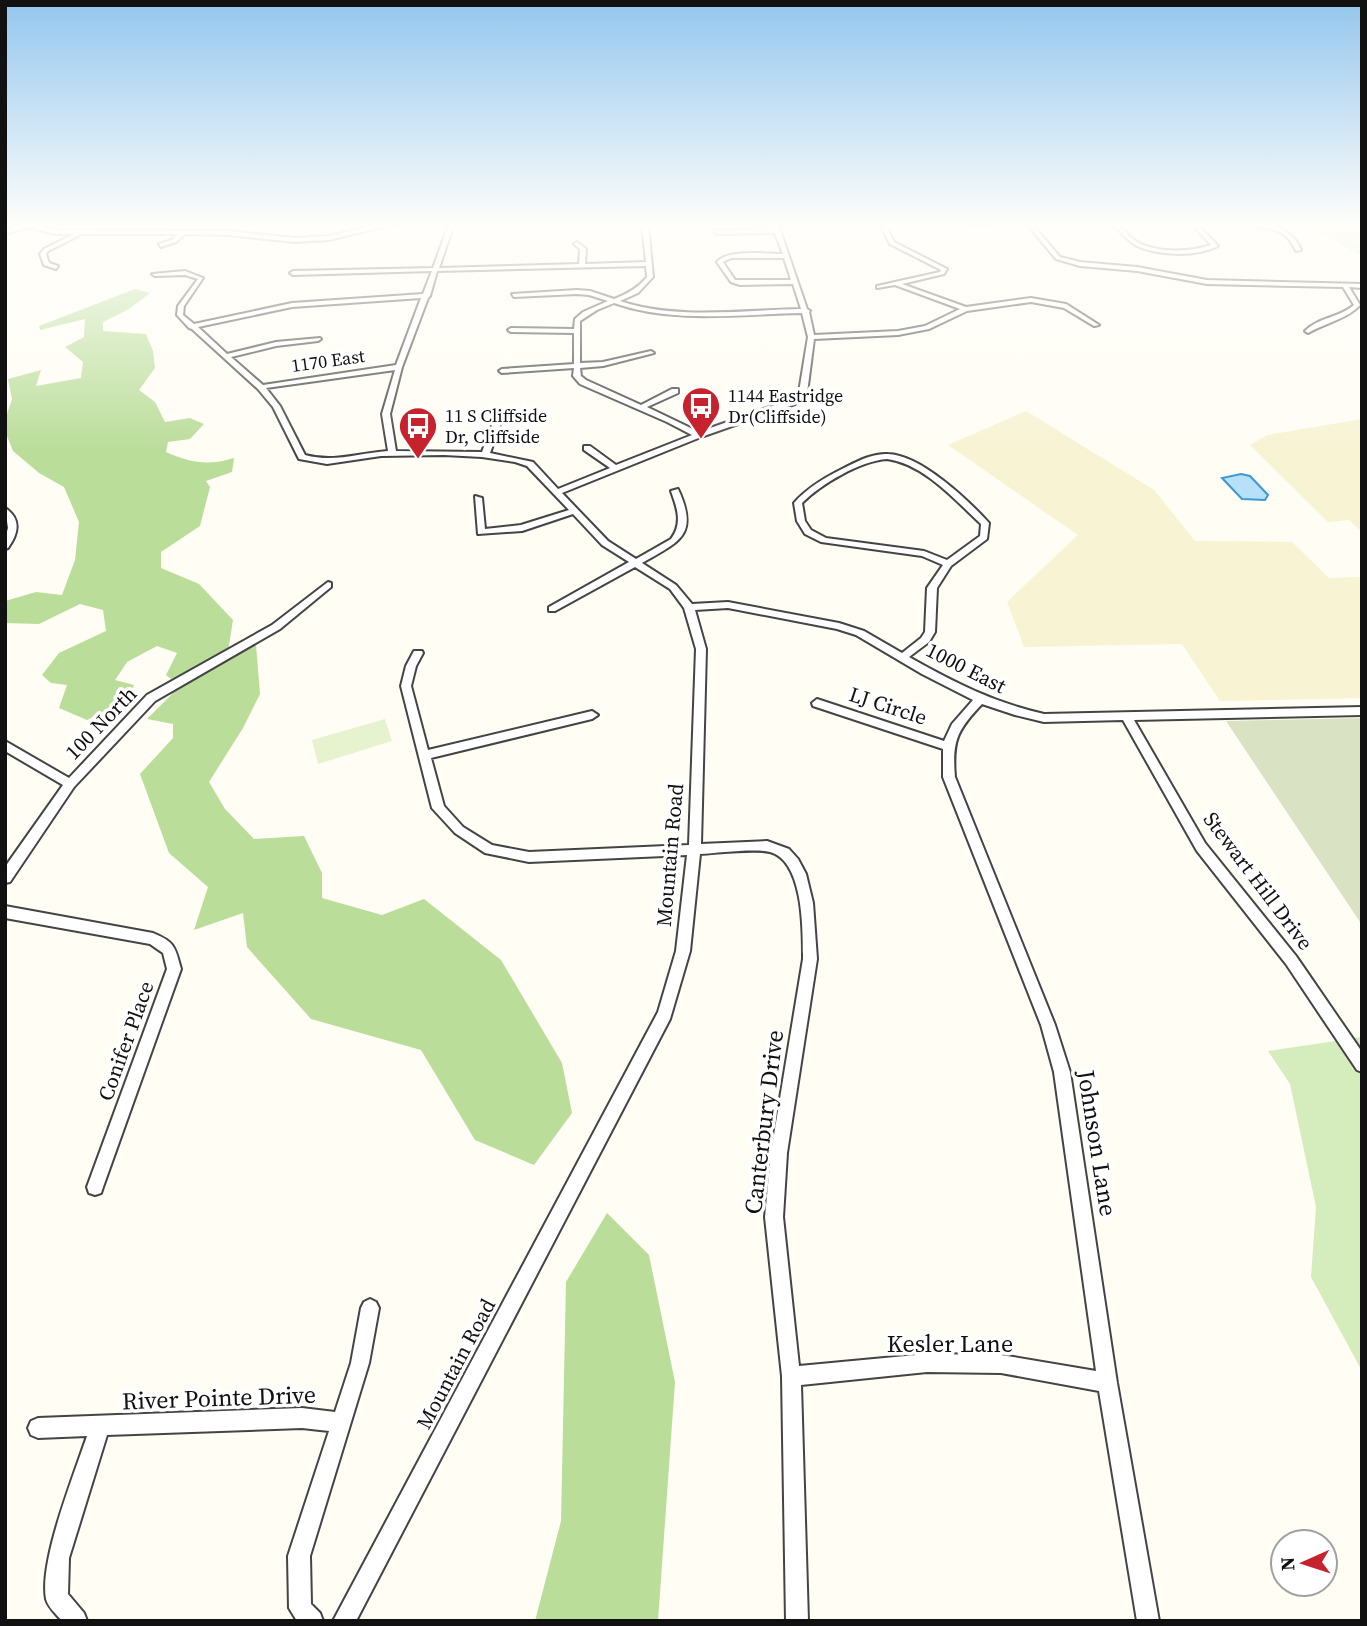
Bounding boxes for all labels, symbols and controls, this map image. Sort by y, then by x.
street label: 1170 East [290,343,366,378]
place label: 1144 Eastridge Dr(Cliffside) [728,383,843,429]
bus stop icon: 1144 Eastridge Dr(Cliffside) [680,385,722,440]
place label: 11 S Cliffside Dr, Cliffside [445,403,547,449]
bus stop icon: 11 S Cliffside Dr, Cliffside [397,405,439,460]
street label: 1000 East [921,635,1011,700]
street label: LJ Circle [846,679,931,732]
street label: 100 North [58,680,143,766]
street label: Mountain Road [649,782,690,928]
street label: Stewart Hill Drive [1197,806,1320,956]
street label: Conifer Place [90,977,161,1105]
street label: Canterbury Drive [736,1028,791,1216]
street label: Johnson Lane [1070,1067,1125,1218]
street label: Mountain Road [409,1293,502,1434]
street label: Kesler Lane [887,1327,1013,1360]
street label: River Pointe Drive [121,1378,316,1417]
north arrow [1269,1528,1339,1598]
text: N [1274,1556,1300,1571]

